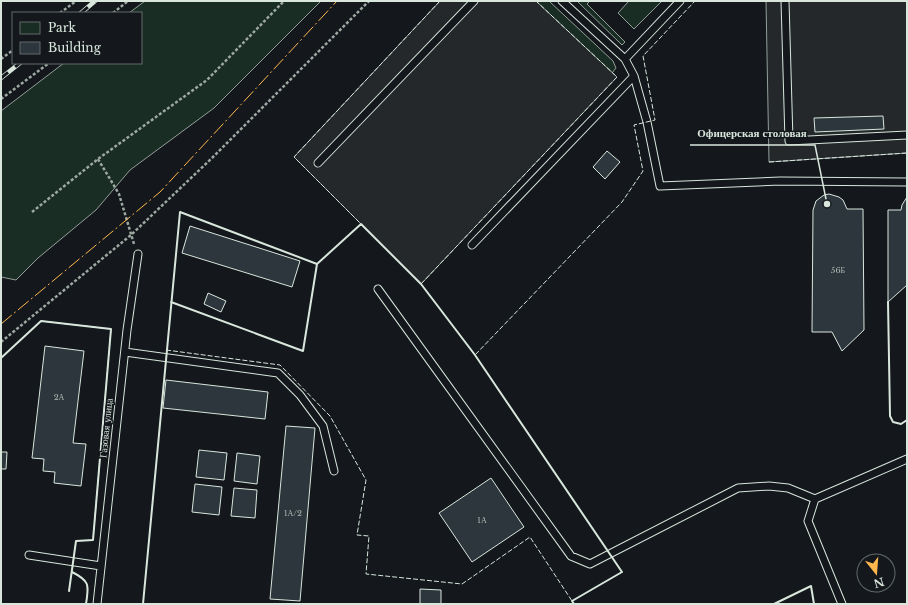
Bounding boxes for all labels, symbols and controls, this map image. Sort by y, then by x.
legend [12,12,142,64]
text: Park [48,20,76,35]
text: Building [48,40,102,55]
callout: Офицерская столовая [690,122,815,145]
text: Офицерская столовая [697,126,807,140]
house number: 56Б [831,265,846,275]
house number: 2А [54,392,65,402]
street label: Газовая улица [96,397,116,459]
house number: 1А/2 [284,508,302,518]
house number: 1А [477,515,487,525]
north arrow [856,553,896,593]
text: N [871,574,886,591]

